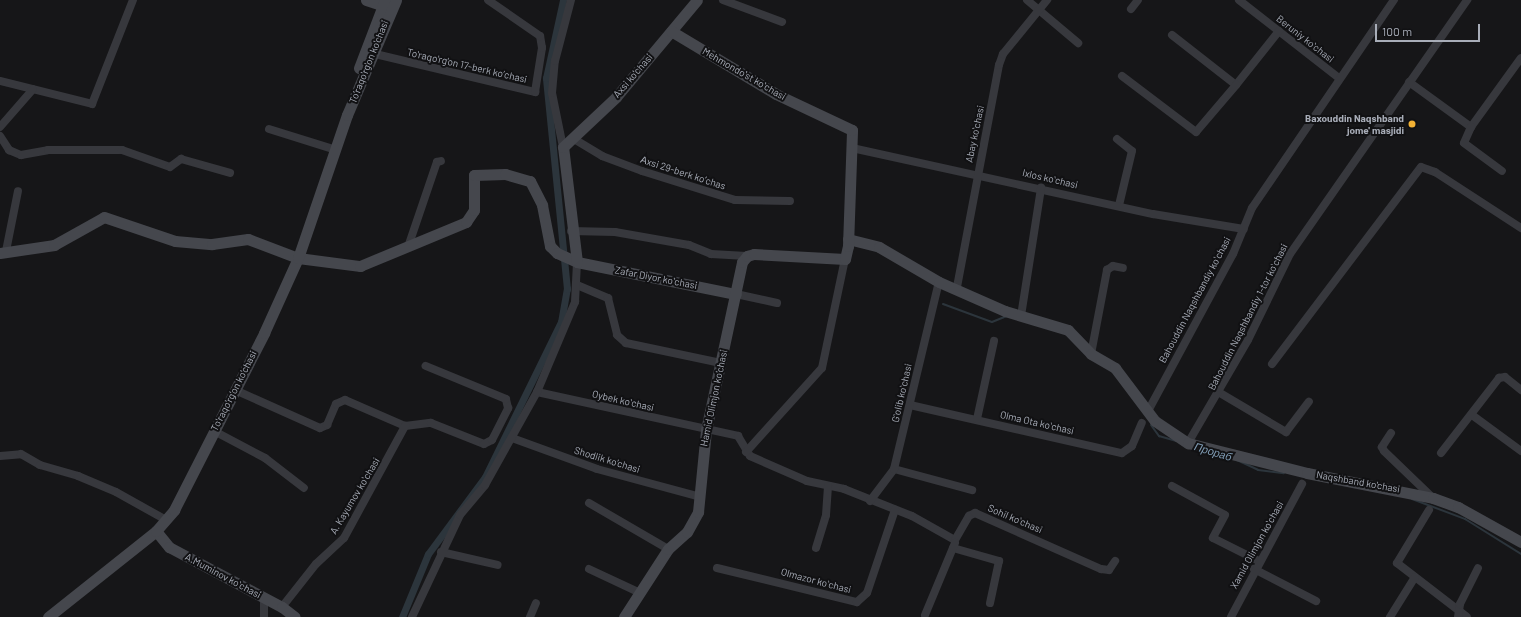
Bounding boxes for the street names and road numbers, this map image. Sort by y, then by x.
street label: Beruniy koʻchasi [1274,13,1336,65]
street label: To'raqo'rg'on ko'chasi [347,19,391,105]
street label: Mehmondoʻst koʻchasi [700,45,788,103]
street label: To'raqo'rg'on 17-berk koʼchasi [406,46,528,86]
street label: Axsi ko'chasi [611,52,655,100]
street label: Abay koʻchasi [963,104,987,164]
street label: Аxsi 29-berk koʼchas [639,154,727,192]
street label: Ixlos koʻchasi [1021,167,1079,191]
street label: Bahouddin Naqshbandiy koʻchasi [1157,235,1233,365]
street label: Bahouddin Naqshbandiy 1-tor koʻchasi [1206,242,1290,392]
street label: Zafar Diyor koʻchasi [614,264,698,292]
street label: To'raqo'rg'on ko'chasi [209,349,259,433]
street label: Hamid Olimjon ko'chasi [698,349,730,447]
street label: Gʻolib koʻchasi [889,362,915,424]
street label: Oybek koʻchasi [591,388,655,414]
street label: Olma Ota koʻchasi [999,409,1075,437]
street label: Shodlik ko‘chasi [573,444,641,476]
street label: A. Kayumov koʻchasi [327,456,383,536]
street label: Naqshband ko'chasi [1315,469,1401,495]
street label: Xamid Olimjon koʻchasi [1228,499,1286,591]
street label: Sohil koʻchasi [986,502,1044,536]
street label: A.Muminov koʻchasi [183,551,263,601]
street label: Olmazor koʻchasi [780,566,852,596]

